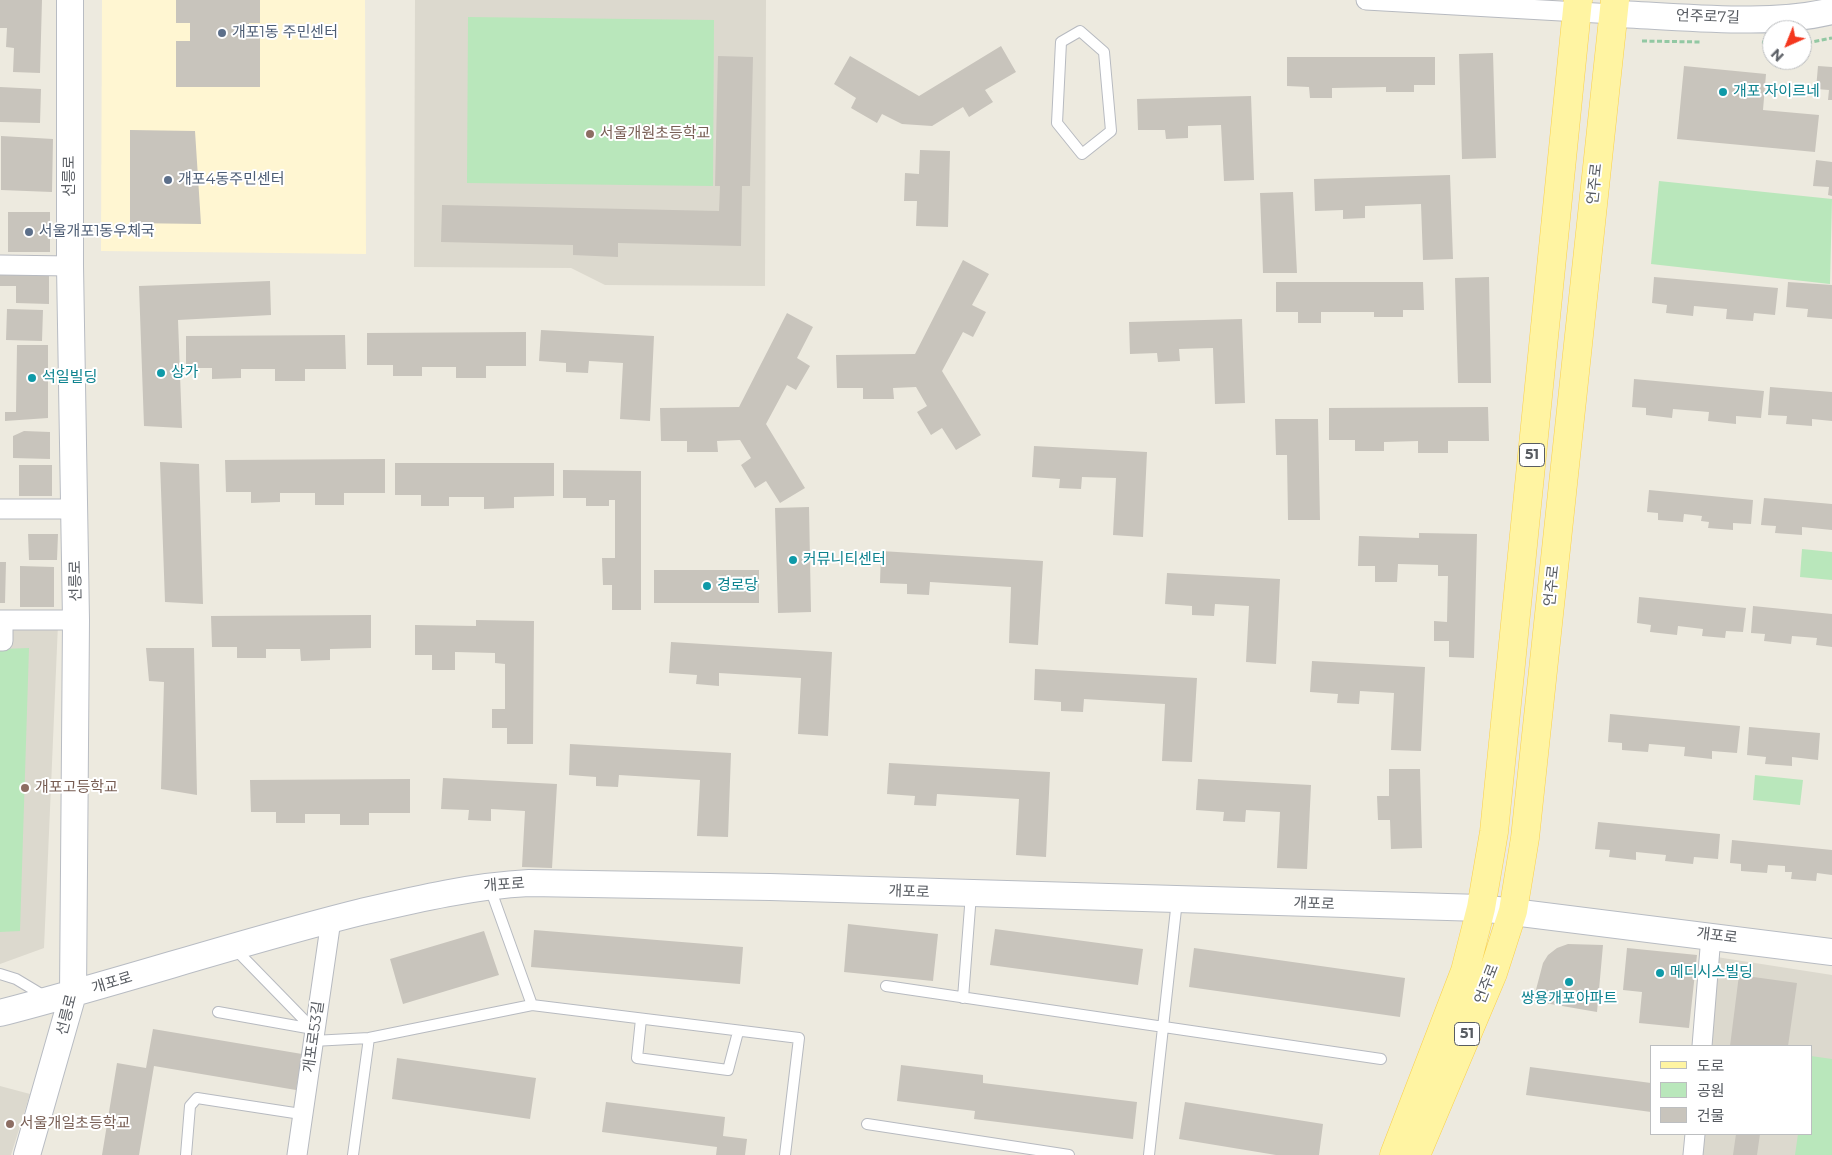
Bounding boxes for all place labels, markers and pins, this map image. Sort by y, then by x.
place label: 개포1동 주민센터 [232,24,338,42]
marker: 개포1동 주민센터 [216,27,228,39]
place label: 개포 자이르네 [1733,83,1820,101]
marker: 개포 자이르네 [1717,86,1729,98]
place label: 서울개원초등학교 [600,125,710,143]
marker: 서울개원초등학교 [584,128,596,140]
place label: 개포4동주민센터 [178,171,285,189]
marker: 개포4동주민센터 [162,174,174,186]
place label: 서울개포1동우체국 [39,223,155,241]
marker: 서울개포1동우체국 [23,226,35,238]
place label: 상가 [171,364,199,382]
marker: 상가 [155,367,167,379]
place label: 석일빌딩 [42,369,97,387]
marker: 석일빌딩 [26,372,38,384]
place label: 커뮤니티센터 [803,551,886,569]
marker: 커뮤니티센터 [787,554,799,566]
place label: 경로당 [717,577,758,595]
marker: 경로당 [701,580,713,592]
place label: 개포고등학교 [35,779,118,797]
marker: 개포고등학교 [19,782,31,794]
place label: 메디시스빌딩 [1670,964,1753,982]
marker: 메디시스빌딩 [1654,967,1666,979]
marker: 쌍용개포아파트 [1563,976,1575,988]
place label: 쌍용개포아파트 [1521,990,1617,1008]
place label: 서울개일초등학교 [20,1115,130,1133]
marker: 서울개일초등학교 [4,1118,16,1130]

